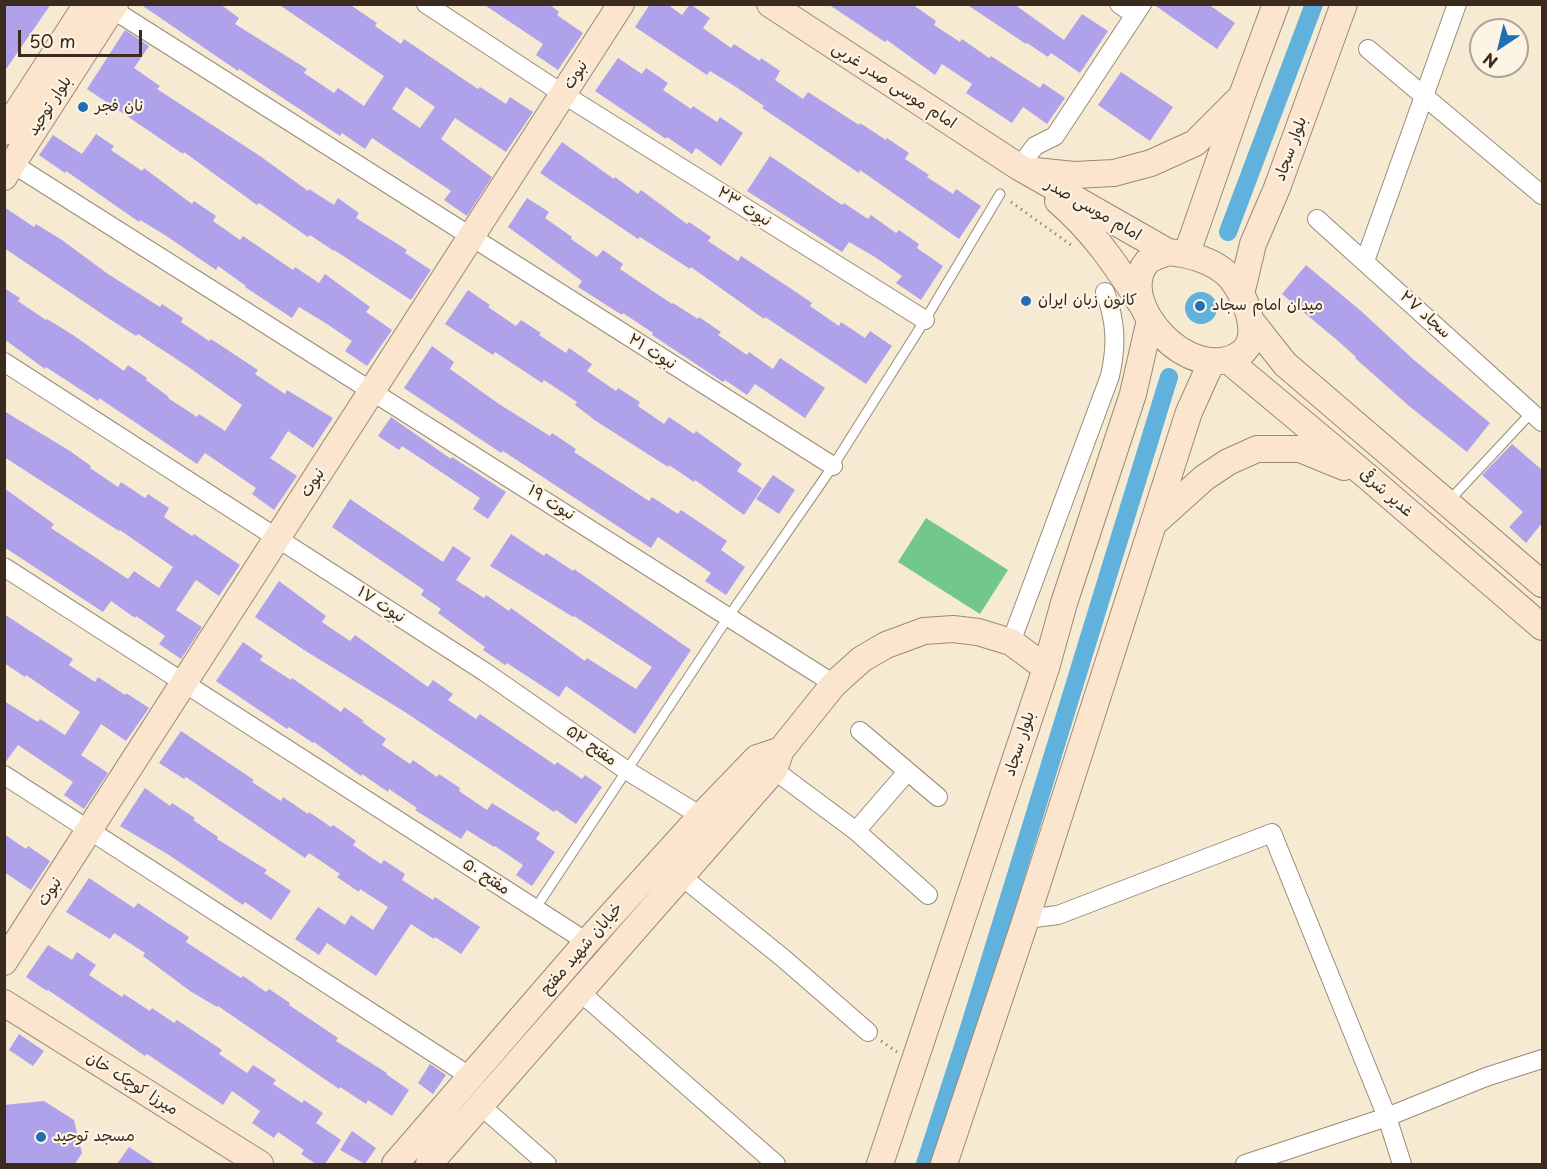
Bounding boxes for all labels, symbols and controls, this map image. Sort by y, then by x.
scale bar [21,18,146,56]
north arrow [1469,18,1529,78]
text: 50 m [29,27,76,54]
street label: امام موسی صدر غربی [828,39,960,133]
text: N [1478,48,1502,75]
street label: نبوت [560,57,592,93]
street label: بلوار توحید [24,72,76,140]
place label: نان فجر [95,97,143,117]
marker: نان فجر [76,100,90,114]
street label: بلوار سجاد [1270,114,1312,184]
street label: امام موسی صدر [1042,175,1144,245]
street label: نبوت ۲۳ [714,183,774,231]
street label: سجاد ۲۷ [1395,287,1455,343]
place label: کانون زبان ایران [1038,291,1137,311]
marker: کانون زبان ایران [1019,294,1033,308]
place label: میدان امام سجاد [1212,296,1323,316]
marker: میدان امام سجاد [1193,299,1207,313]
street label: نبوت ۲۱ [625,330,679,374]
street label: نبوت [297,465,329,501]
street label: غدیر شرقی [1355,465,1417,521]
street label: نبوت ۱۹ [524,481,578,525]
street label: نبوت ۱۷ [354,582,408,628]
street label: بلوار سجاد [1000,709,1040,779]
street label: مفتح ۵۲ [562,722,620,770]
street label: مفتح ۵۰ [459,855,513,899]
street label: نبوت [34,874,66,910]
street label: خیابان شهید مفتح [537,899,627,999]
street label: میرزا کوچک خان [82,1048,182,1120]
place label: مسجد توحید [53,1127,135,1147]
marker: مسجد توحید [34,1130,48,1144]

